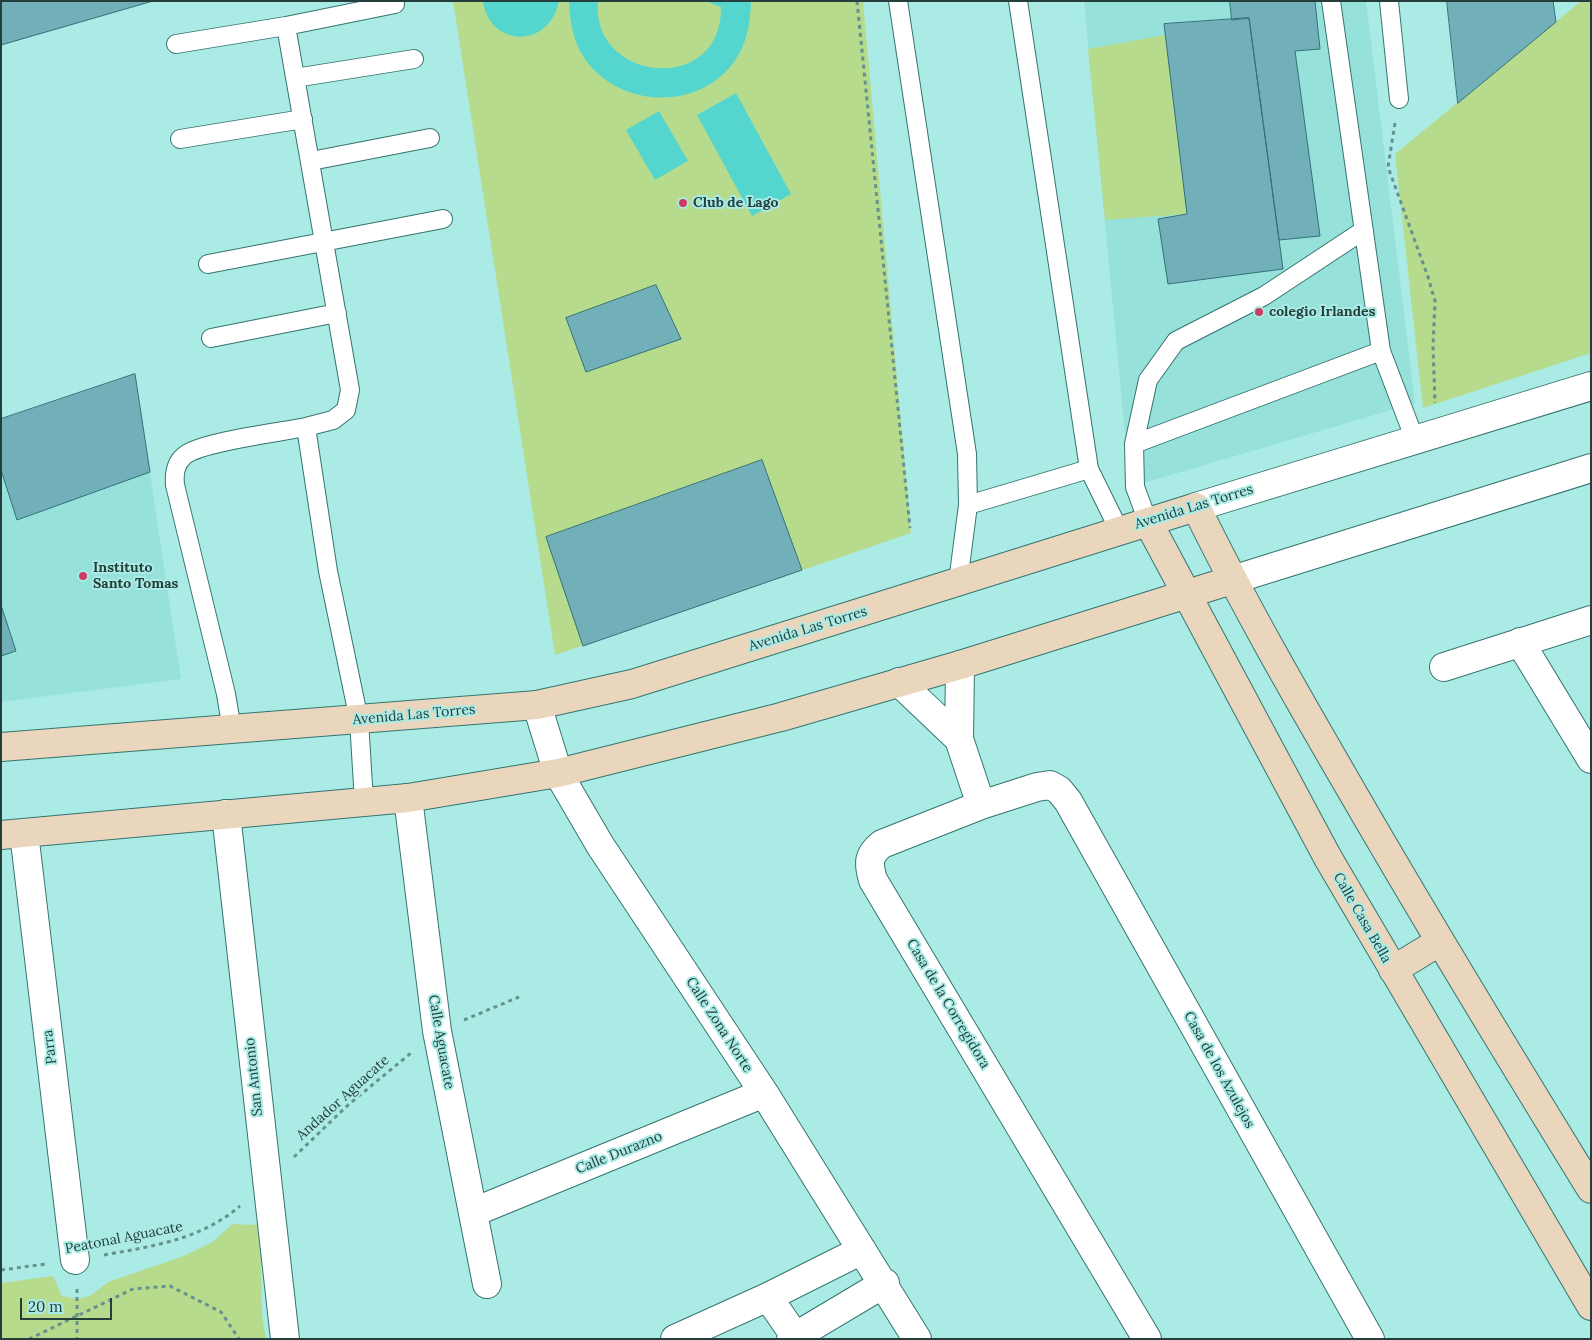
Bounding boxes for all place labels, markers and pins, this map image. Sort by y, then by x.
place label: Club de Lago [693,195,778,211]
marker: Club de Lago [677,197,689,209]
place label: colegio Irlandes [1269,304,1375,320]
marker: colegio Irlandes [1253,306,1265,318]
place label: Instituto Santo Tomas [93,560,178,592]
marker: Instituto Santo Tomas [77,570,89,582]

